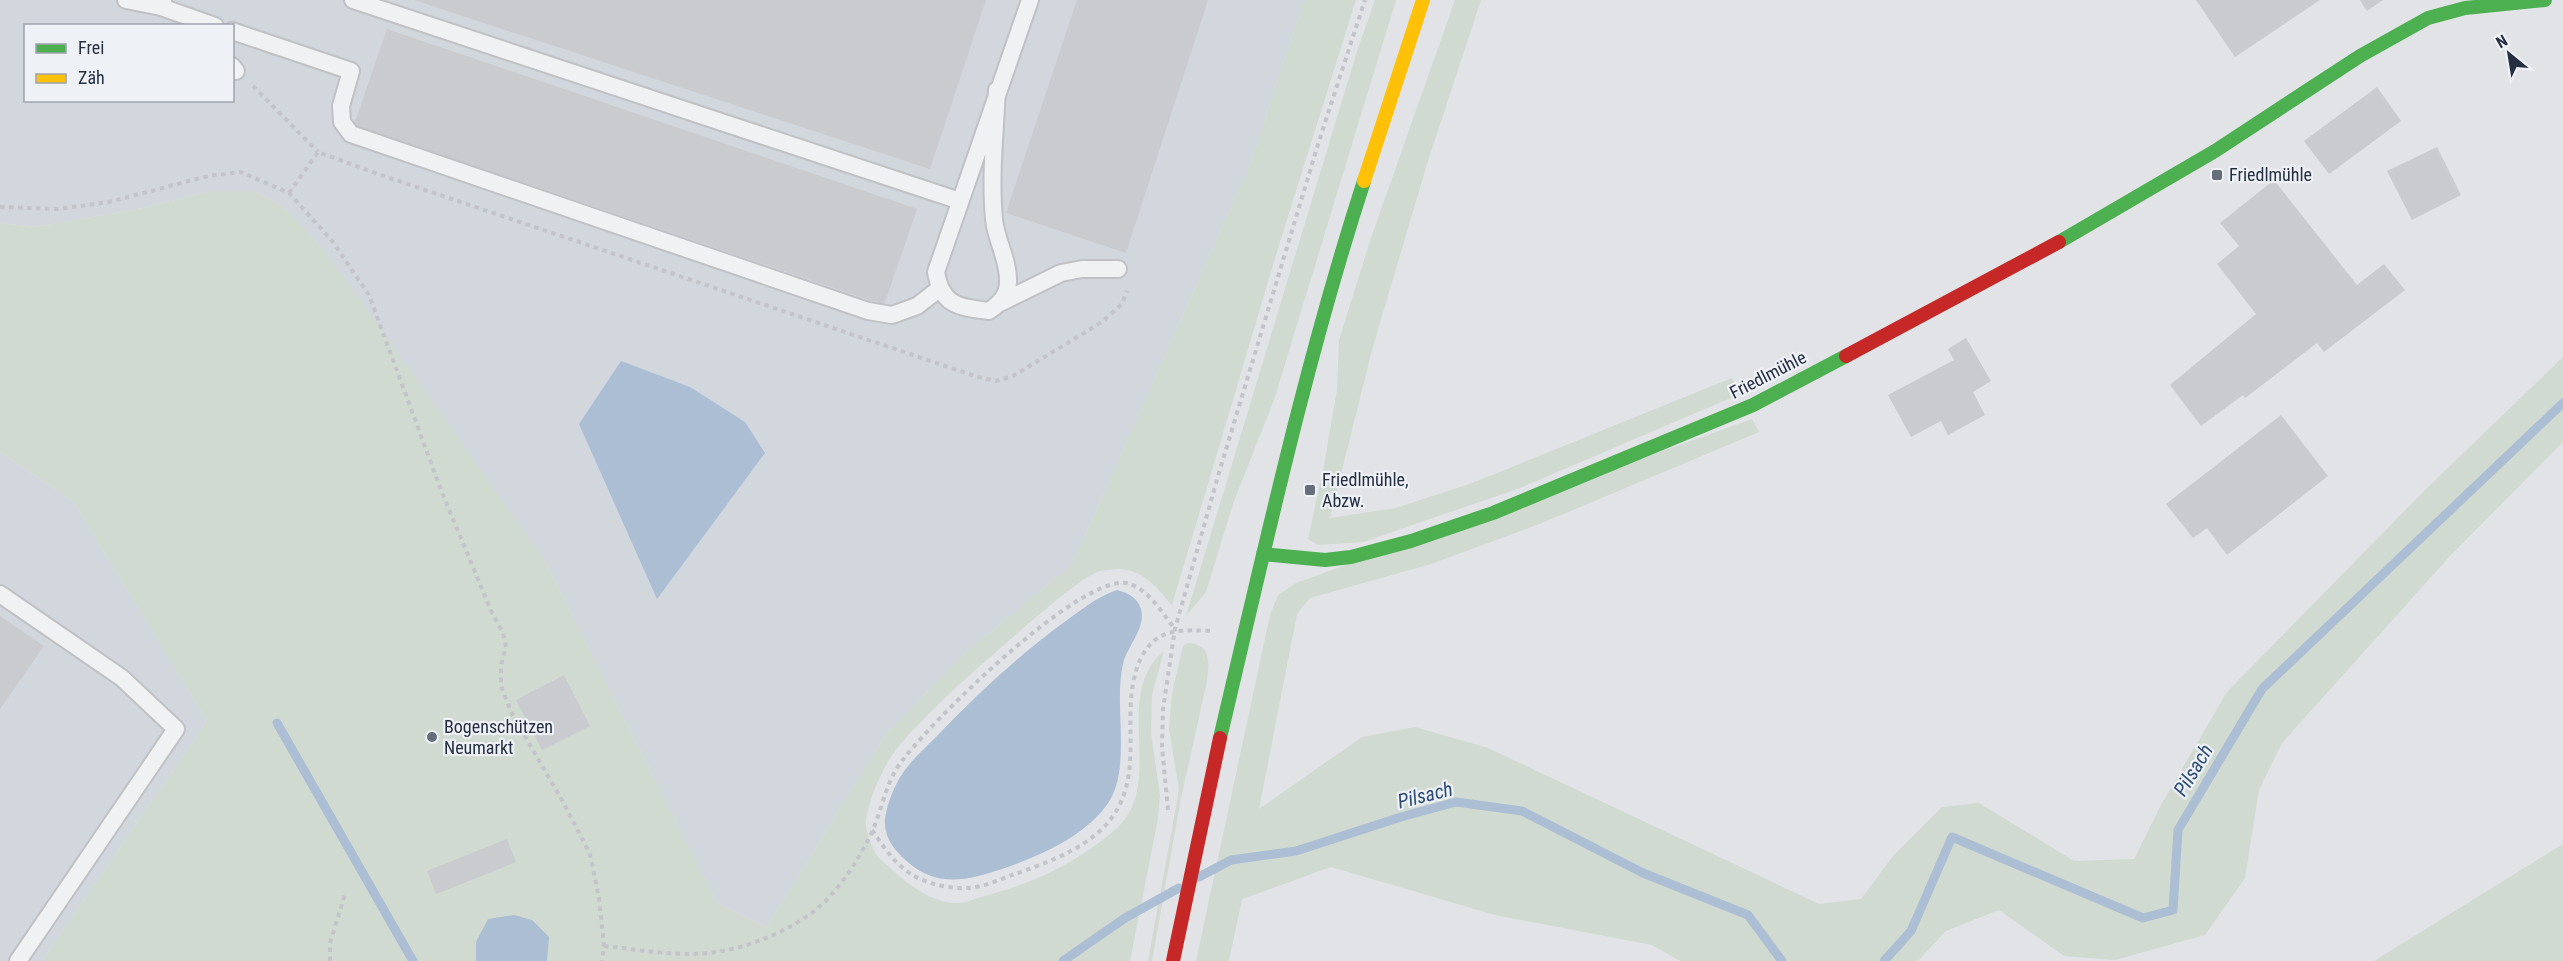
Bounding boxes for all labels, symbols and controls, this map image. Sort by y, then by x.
legend [24,24,234,102]
north arrow [2479,24,2539,84]
text: N [2493,31,2511,52]
text: Frei [78,37,104,58]
text: Zäh [78,67,105,88]
place label: Friedlmühle [2229,164,2312,185]
marker: Friedlmühle [2210,168,2224,182]
street label: Friedlmühle [1726,346,1810,403]
place label: Friedlmühle, Abzw. [1322,469,1409,511]
marker: Friedlmühle, Abzw. [1303,483,1317,497]
place label: Bogenschützen Neumarkt [444,716,553,758]
marker: Bogenschützen Neumarkt [425,730,439,744]
water label: Pilsach [2168,740,2218,800]
water label: Pilsach [1395,777,1455,813]

